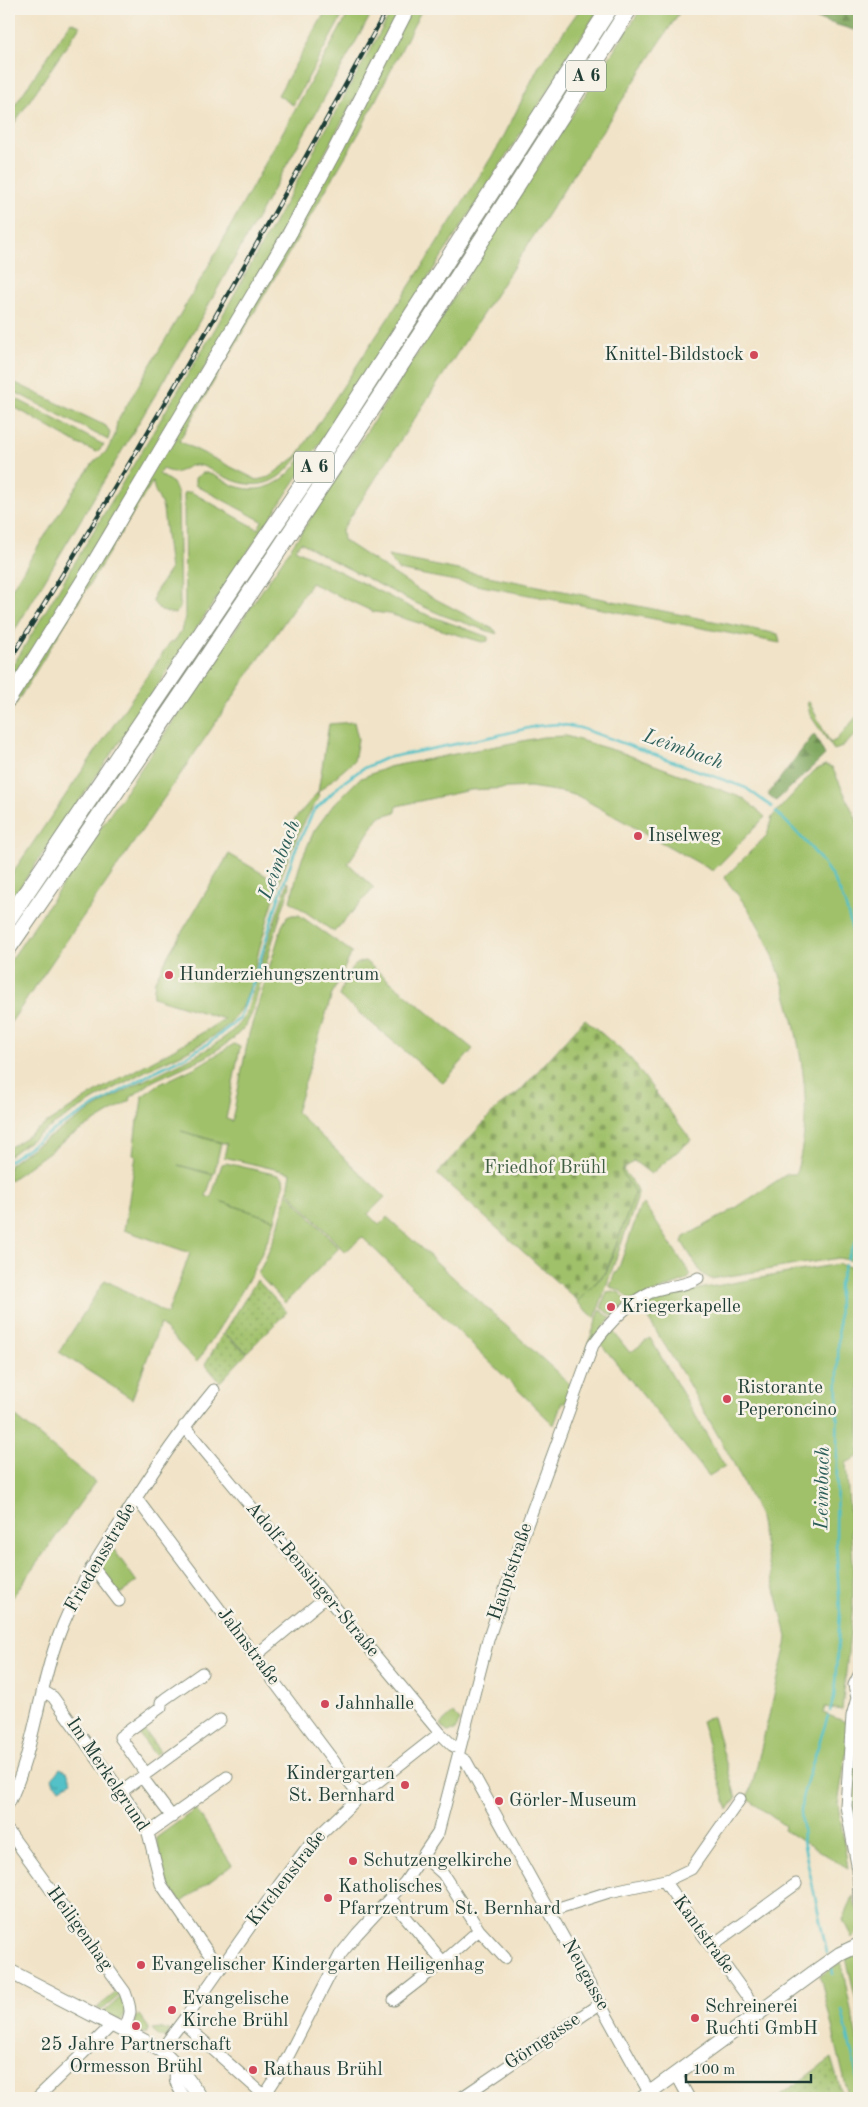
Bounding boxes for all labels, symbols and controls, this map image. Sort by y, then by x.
road number: A 6 [566,60,606,92]
place label: Knittel-Bildstock [604,346,744,365]
marker: Knittel-Bildstock [748,349,760,361]
road number: A 6 [294,452,334,482]
water label: Leimbach [639,726,726,774]
water label: Leimbach [255,817,304,904]
place label: Inselweg [648,827,721,846]
marker: Inselweg [632,830,644,842]
place label: Hunderziehungszentrum [179,966,379,985]
marker: Hunderziehungszentrum [163,969,175,981]
park label: Friedhof Brühl [484,1159,606,1178]
place label: Kriegerkapelle [621,1298,741,1317]
marker: Kriegerkapelle [605,1301,617,1313]
place label: Ristorante Peperoncino [737,1379,837,1420]
marker: Ristorante Peperoncino [721,1393,733,1405]
water label: Leimbach [812,1446,834,1531]
street label: Adolf-Bensinger-Straße [242,1499,382,1661]
street label: Friedensstraße [62,1500,140,1616]
street label: Hauptstraße [485,1521,537,1623]
street label: Jahnstraße [213,1605,283,1689]
place label: Jahnhalle [335,1695,414,1714]
marker: Jahnhalle [319,1698,331,1710]
street label: Im Merkelgrund [62,1715,152,1835]
place label: Kindergarten St. Bernhard [286,1765,395,1806]
marker: Kindergarten St. Bernhard [399,1779,411,1791]
place label: Görler-Museum [509,1792,637,1811]
marker: Görler-Museum [493,1795,505,1807]
street label: Kirchenstraße [244,1828,330,1930]
place label: Schutzengelkirche [363,1852,512,1871]
marker: Schutzengelkirche [347,1855,359,1867]
place label: Katholisches Pfarrzentrum St. Bernhard [338,1878,561,1919]
street label: Heiligenhag [42,1884,116,1975]
marker: Katholisches Pfarrzentrum St. Bernhard [322,1892,334,1904]
street label: Kantstraße [668,1892,738,1978]
street label: Neugasse [558,1936,612,2014]
place label: Evangelischer Kindergarten Heiligenhag [151,1956,485,1975]
marker: Evangelischer Kindergarten Heiligenhag [135,1959,147,1971]
place label: Evangelische Kirche Brühl [182,1990,289,2031]
place label: Schreinerei Ruchti GmbH [705,1998,818,2039]
marker: Evangelische Kirche Brühl [166,2004,178,2016]
street label: Görngasse [502,2010,584,2074]
marker: Schreinerei Ruchti GmbH [689,2012,701,2024]
marker: 25 Jahre Partnerschaft Ormesson Brühl [130,2020,142,2032]
place label: 25 Jahre Partnerschaft Ormesson Brühl [40,2036,232,2077]
scale bar [686,2052,810,2084]
place label: Rathaus Brühl [263,2061,383,2080]
text: 100 m [693,2063,735,2078]
marker: Rathaus Brühl [247,2064,259,2076]

